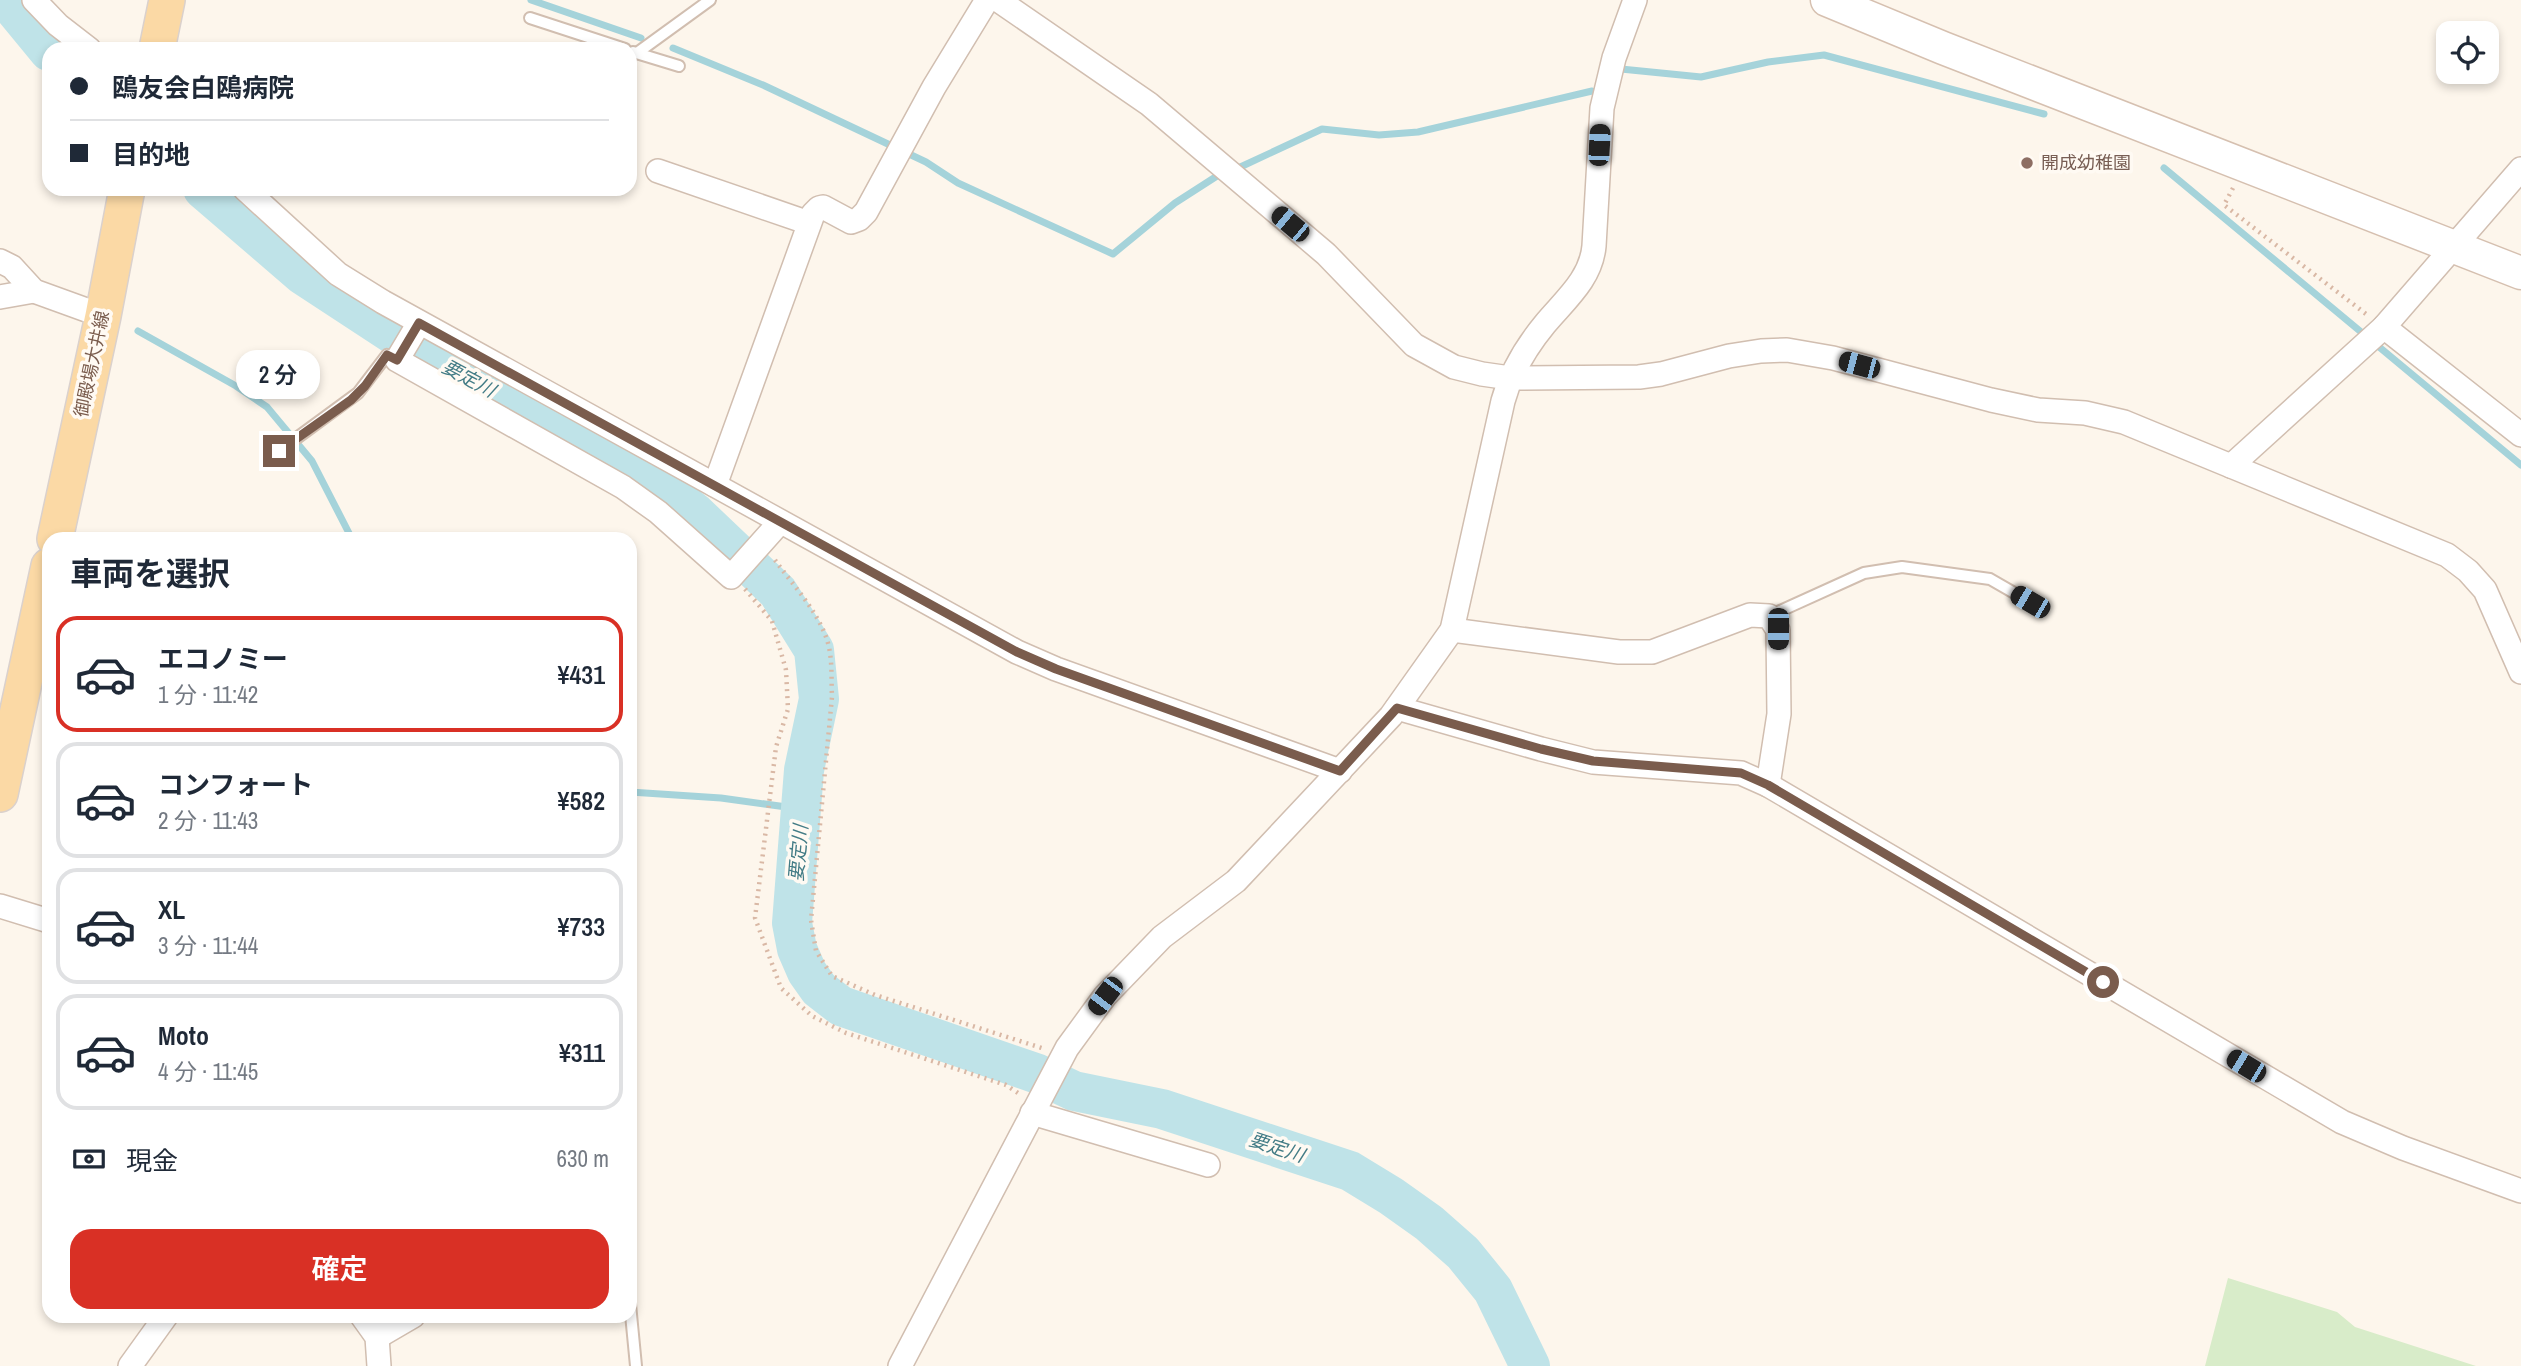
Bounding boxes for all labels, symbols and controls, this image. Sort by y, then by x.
map controls [2436,21,2499,84]
button: locate [2436,21,2499,84]
text: 鴎友会白鴎病院 [112,70,294,105]
car [1588,123,1611,167]
text: 目的地 [112,137,190,172]
place label: 開成幼稚園 [2041,150,2131,175]
marker: 開成幼稚園 [2019,155,2035,171]
car [1268,202,1313,246]
street label: 御殿場大井線 [68,308,115,419]
car [1836,349,1883,381]
callout: 2 分 [237,350,321,398]
water label: 要定川 [438,353,502,404]
text: 2 分 [259,359,297,390]
route end [263,435,295,467]
text: 車両を選択 [70,552,230,595]
car [2007,582,2054,622]
car [1768,608,1789,650]
text: エコノミー [158,641,288,676]
icon: car [74,643,137,706]
text: ¥431 [558,657,605,692]
text: 1 分 · 11:42 [158,679,258,710]
text: コンフォート [158,767,313,802]
icon: car [74,769,137,832]
text: ¥582 [558,783,605,818]
text: 2 分 · 11:43 [158,805,258,836]
water label: 要定川 [783,821,814,883]
text: XL [158,892,185,927]
icon: car [74,895,137,958]
text: ¥733 [558,909,605,944]
text: 3 分 · 11:44 [158,930,258,961]
route start [2087,966,2119,998]
car [1084,973,1127,1019]
text: Moto [158,1018,209,1053]
icon: car [74,1021,137,1084]
text: ¥311 [559,1035,605,1070]
car [2223,1046,2270,1086]
text: 4 分 · 11:45 [158,1056,258,1087]
water label: 要定川 [1246,1126,1310,1169]
icon: cash [70,1140,108,1178]
text: 現金 [126,1143,178,1178]
text: 630 m [557,1143,609,1174]
button: 確定 [70,1229,609,1309]

